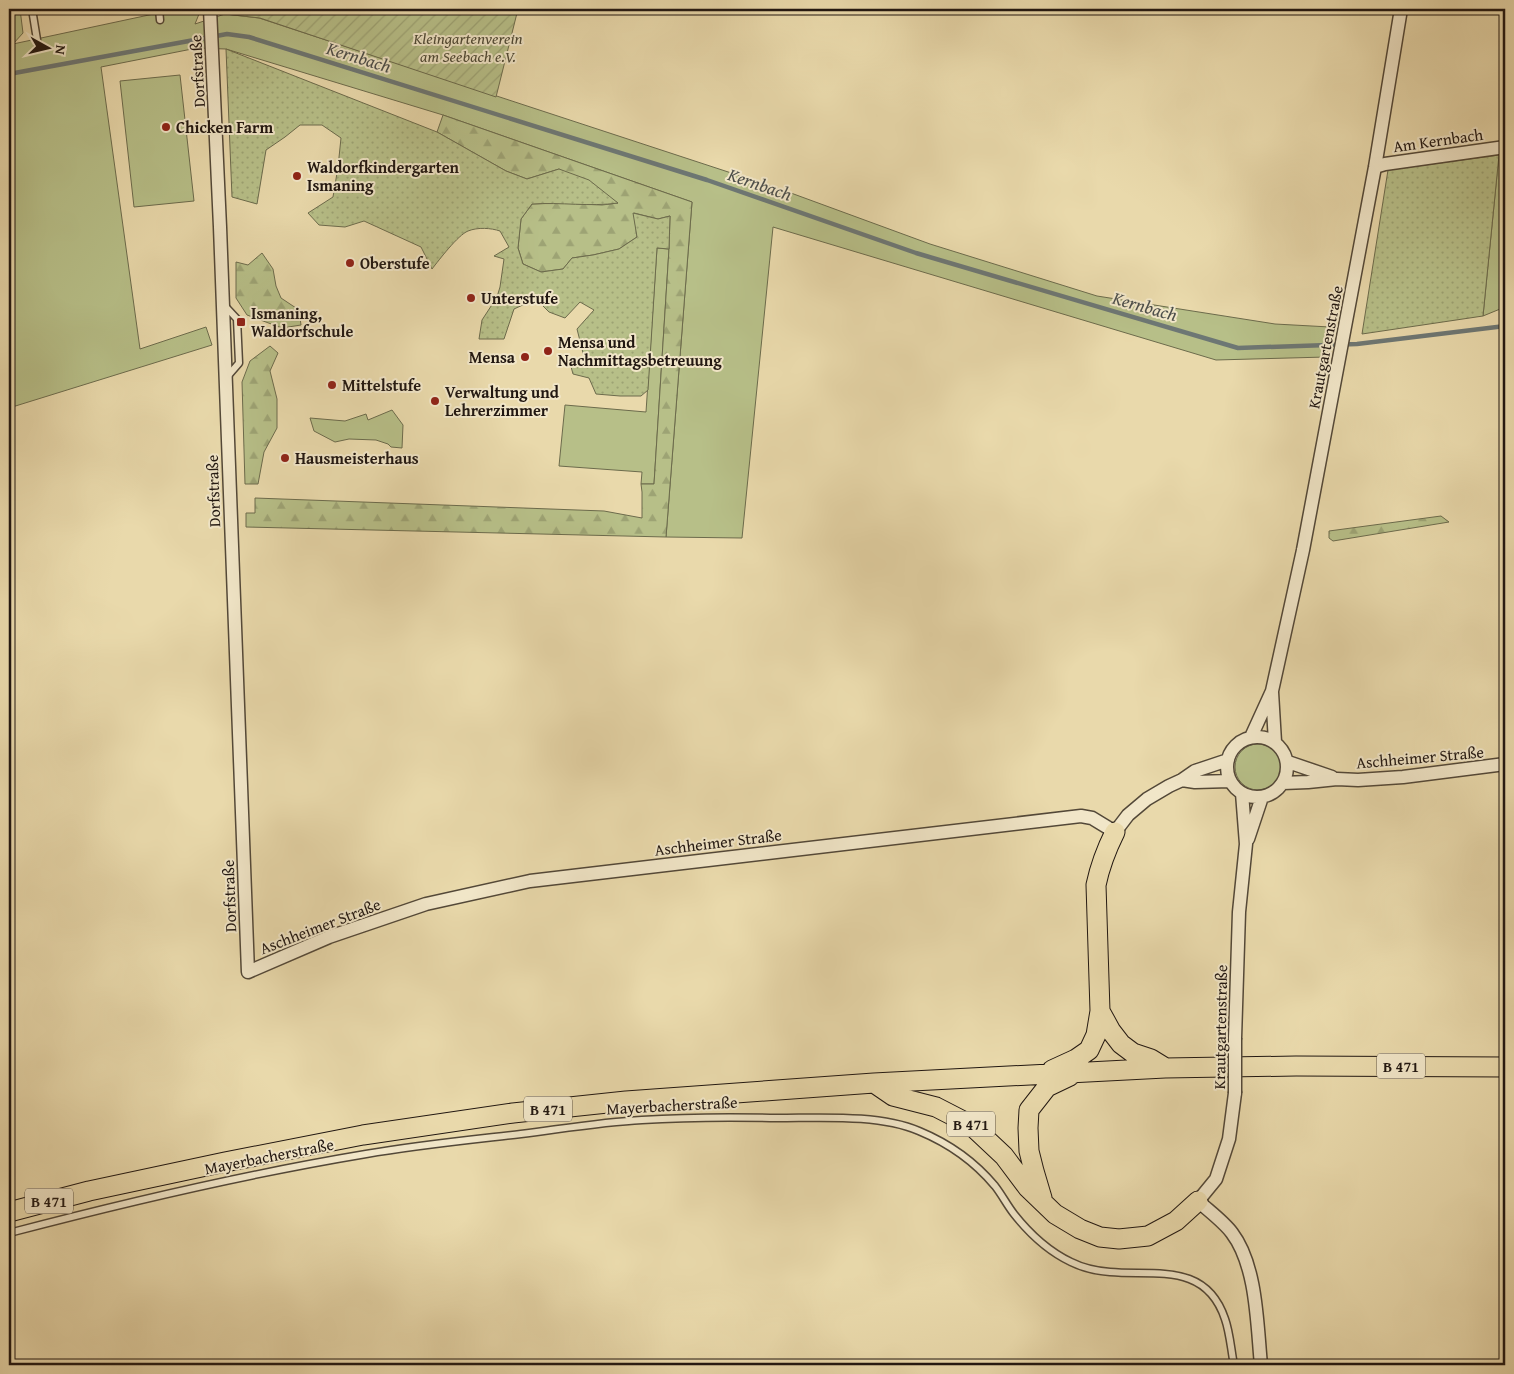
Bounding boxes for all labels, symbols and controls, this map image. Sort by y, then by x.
north arrow [22,22,72,72]
park label: Kleingartenverein am Seebach e.V. [412,26,523,68]
street label: Dorfstraße [183,34,211,108]
water label: Kernbach [323,34,394,80]
text: N [50,44,71,56]
place label: Chicken Farm [176,115,273,139]
marker: Chicken Farm [160,121,172,133]
street label: Am Kernbach [1392,122,1485,158]
place label: Waldorfkindergarten Ismaning [307,155,460,197]
water label: Kernbach [723,160,796,208]
marker: Waldorfkindergarten Ismaning [291,170,303,182]
place label: Oberstufe [360,251,430,275]
marker: Oberstufe [344,257,356,269]
street label: Krautgartenstraße [1301,283,1349,411]
water label: Kernbach [1109,284,1180,328]
place label: Unterstufe [481,286,558,310]
marker: Unterstufe [465,292,477,304]
place label: Ismaning, Waldorfschule [251,301,353,343]
marker: Ismaning, Waldorfschule [235,316,247,328]
place label: Mensa und Nachmittagsbetreuung [558,330,722,372]
place label: Mensa [469,345,516,369]
marker: Mensa und Nachmittagsbetreuung [542,345,554,357]
marker: Mensa [519,351,531,363]
place label: Mittelstufe [342,373,421,397]
marker: Mittelstufe [326,379,338,391]
place label: Verwaltung und Lehrerzimmer [445,380,560,422]
marker: Verwaltung und Lehrerzimmer [429,395,441,407]
place label: Hausmeisterhaus [295,446,419,470]
marker: Hausmeisterhaus [279,452,291,464]
street label: Dorfstraße [200,454,226,528]
street label: Aschheimer Straße [1355,739,1485,775]
street label: Aschheimer Straße [653,822,783,862]
street label: Dorfstraße [216,859,242,933]
street label: Aschheimer Straße [256,892,384,960]
street label: Krautgartenstraße [1207,964,1233,1090]
road number: B 471 [1377,1054,1425,1078]
street label: Mayerbacherstraße [606,1090,738,1120]
road number: B 471 [524,1096,572,1122]
road number: B 471 [947,1112,995,1136]
street label: Mayerbacherstraße [202,1132,336,1180]
road number: B 471 [25,1188,73,1214]

